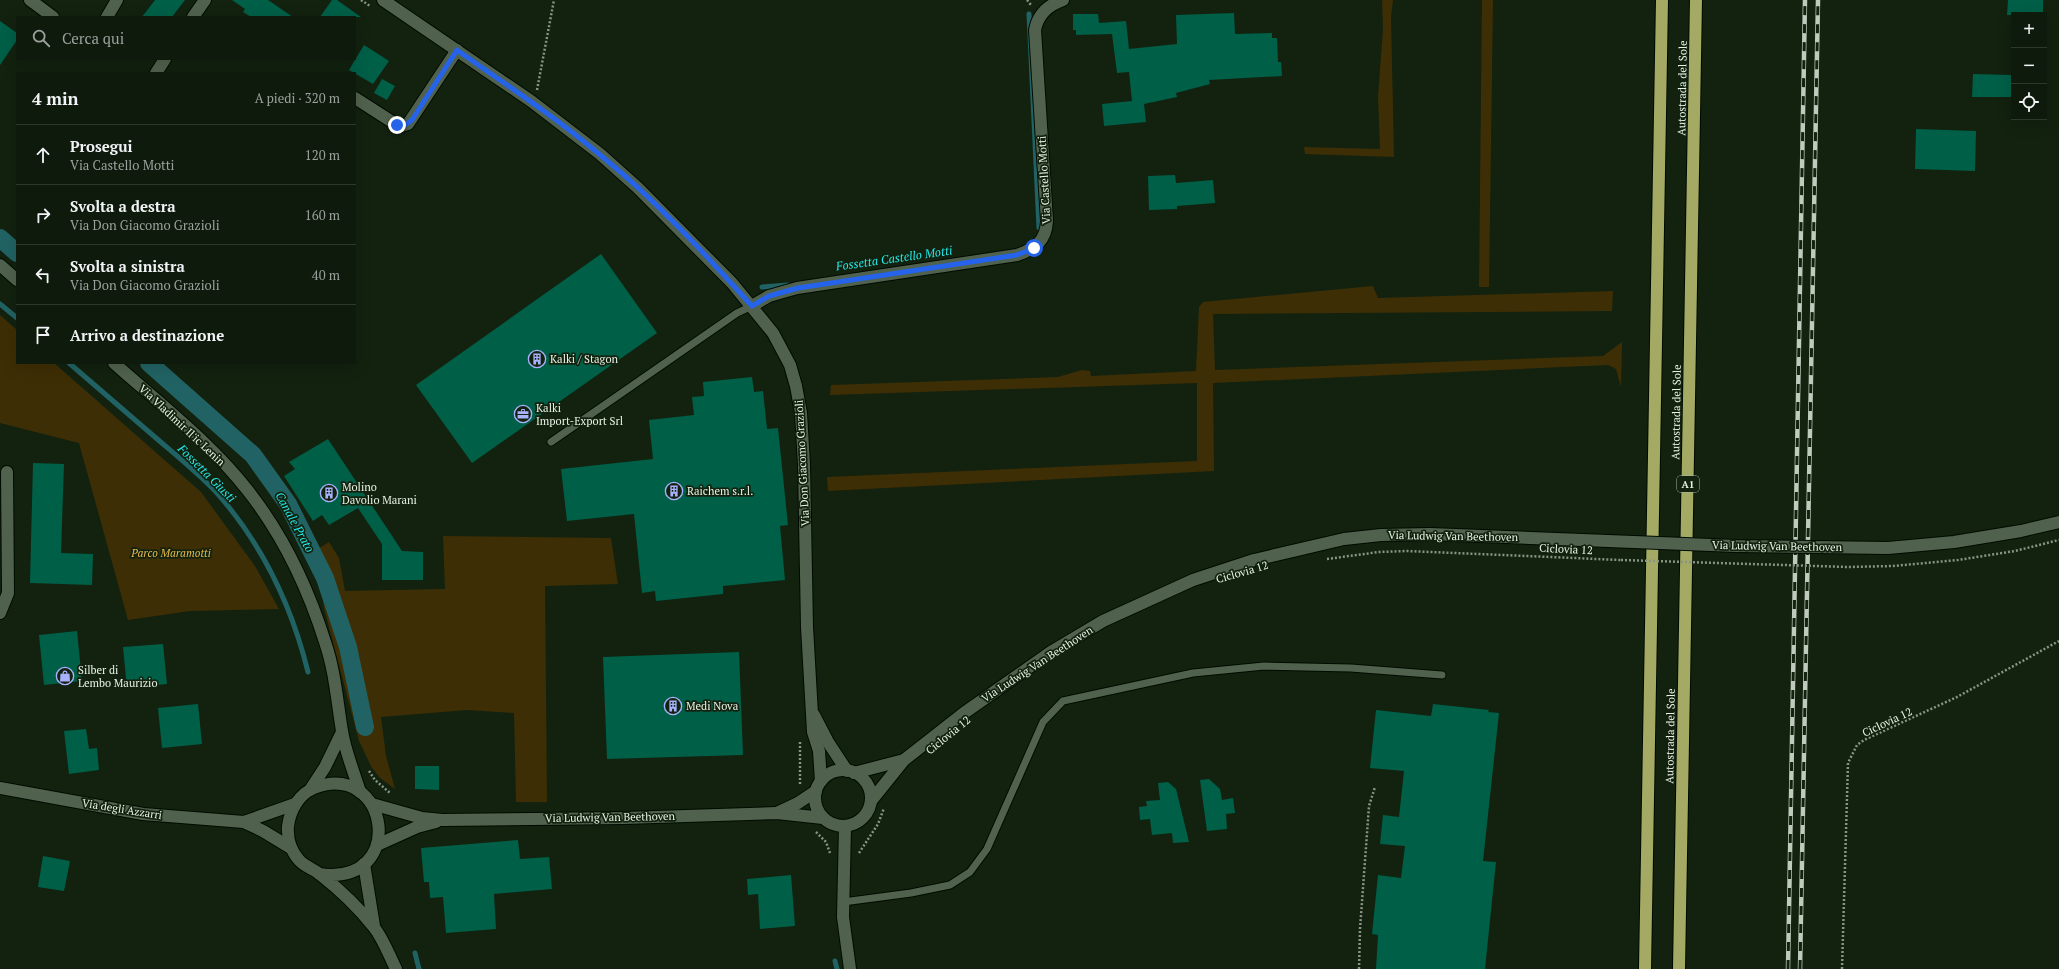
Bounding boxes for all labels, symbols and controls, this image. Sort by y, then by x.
map controls [2011,12,2047,120]
button: + [2011,12,2047,48]
search box [16,16,356,60]
icon: search [30,27,52,49]
text: Cerca qui [62,28,124,48]
street label: Autostrada del Sole [1674,40,1690,136]
button: − [2011,48,2047,84]
button: locate [2011,84,2047,120]
text: 4 min [32,87,79,110]
text: A piedi · 320 m [255,89,340,107]
route end [388,116,406,134]
street label: Via Castello Motti [1035,135,1053,225]
text: Prosegui [70,136,133,156]
icon: ahead [32,144,54,166]
text: 120 m [305,146,340,164]
text: Via Castello Motti [70,156,175,174]
text: Svolta a destra [70,196,176,216]
icon: right [32,204,54,226]
text: 160 m [305,206,340,224]
text: Via Don Giacomo Grazioli [70,216,220,234]
route start [1025,239,1043,257]
water label: Fossetta Castello Motti [834,242,954,274]
text: Svolta a sinistra [70,256,185,276]
icon: left [32,264,54,286]
text: 40 m [312,266,340,284]
text: Via Don Giacomo Grazioli [70,276,220,294]
icon: arrive [32,324,54,346]
text: Arrivo a destinazione [70,325,224,345]
building icon: Kalki / Stagon [527,349,547,369]
place label: Kalki / Stagon [550,352,618,366]
street label: Autostrada del Sole [1668,364,1684,460]
street label: Via Vladimir Il'ic Lenin [136,381,228,469]
street label: Via Don Giacomo Grazioli [792,399,812,527]
place label: Kalki Import-Export Srl [536,401,623,428]
office icon: Kalki Import-Export Srl [513,404,533,424]
water label: Fossetta Giusti [174,440,240,506]
road number: A1 [1677,476,1699,492]
place label: Molino Davolio Marani [342,480,417,507]
building icon: Raichem s.r.l. [664,481,684,501]
building icon: Molino Davolio Marani [319,483,339,503]
place label: Raichem s.r.l. [687,484,753,498]
water label: Canale Prato [272,489,318,555]
street label: Via Ludwig Van Beethoven [1388,528,1519,544]
street label: Via Ludwig Van Beethoven [1712,538,1843,554]
street label: Ciclovia 12 [1539,541,1593,557]
park label: Parco Maramotti [130,546,211,560]
street label: Ciclovia 12 [1214,558,1270,586]
street label: Via Ludwig Van Beethoven [979,622,1096,705]
place label: Silber di Lembo Maurizio [78,663,158,690]
shop icon: Silber di Lembo Maurizio [55,666,75,686]
street label: Autostrada del Sole [1662,688,1678,784]
building icon: Medi Nova [663,696,683,716]
place label: Medi Nova [686,699,739,713]
street label: Ciclovia 12 [1860,704,1914,740]
street label: Ciclovia 12 [923,713,973,757]
street label: Via degli Azzarri [81,796,163,822]
street label: Via Ludwig Van Beethoven [545,809,676,825]

